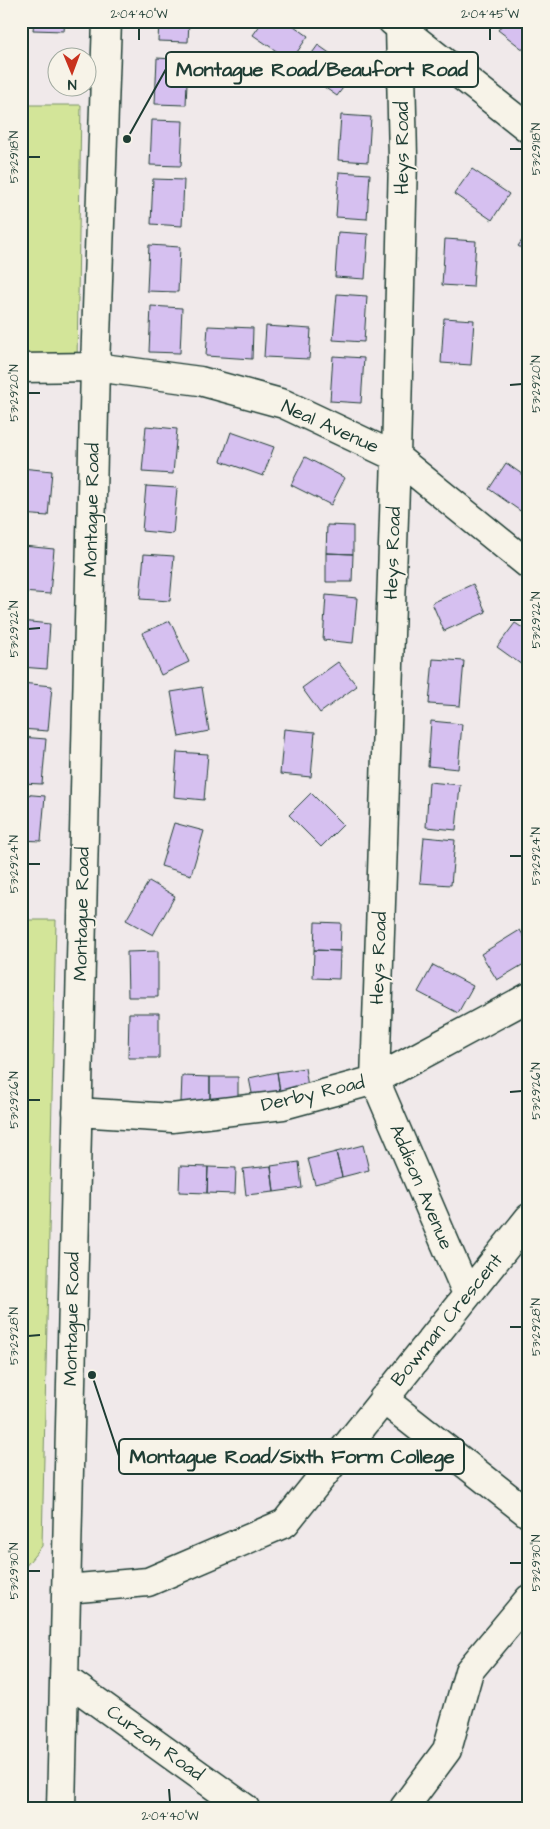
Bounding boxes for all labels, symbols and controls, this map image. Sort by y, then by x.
text: 2°04'40"W [110,6,168,23]
text: 2°04'45"W [461,6,520,23]
north arrow [48,48,98,98]
callout: Montague Road/Beaufort Road [166,52,478,87]
text: Montague Road/Beaufort Road [176,56,469,85]
text: N [67,74,77,94]
street label: Heys Road [389,101,417,195]
text: 53°29'18"N [528,122,545,175]
text: 53°29'18"N [6,130,23,183]
text: 53°29'20"N [528,355,545,413]
text: 53°29'20"N [6,364,23,422]
street label: Neal Avenue [277,393,383,461]
street label: Montague Road [77,442,108,577]
street label: Heys Road [378,506,409,600]
text: 53°29'22"N [528,591,545,648]
text: 53°29'22"N [6,600,23,657]
text: 53°29'24"N [528,826,545,885]
text: 53°29'24"N [6,834,23,893]
street label: Montague Road [67,846,98,981]
street label: Heys Road [364,911,395,1005]
text: 53°29'26"N [528,1062,545,1120]
street label: Derby Road [259,1069,368,1120]
text: 53°29'26"N [6,1071,23,1129]
street label: Addison Avenue [382,1120,460,1254]
street label: Bowman Crescent [385,1247,509,1392]
street label: Montague Road [57,1251,88,1386]
text: 53°29'28"N [528,1298,545,1356]
text: 53°29'28"N [6,1307,23,1365]
callout: Montague Road/Sixth Form College [119,1439,464,1474]
text: Montague Road/Sixth Form College [129,1443,455,1472]
text: 53°29'30"N [528,1534,545,1591]
text: 53°29'30"N [6,1542,23,1599]
street label: Curzon Road [101,1698,209,1788]
text: 2°04'40"W [141,1808,199,1825]

